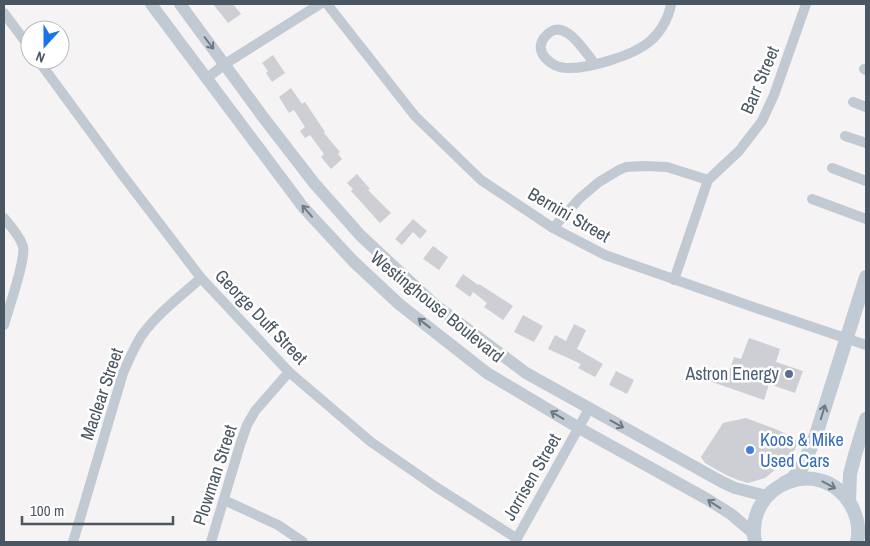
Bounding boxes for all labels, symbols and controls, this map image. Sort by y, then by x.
north arrow [20,20,70,70]
one-way arrow [204,36,214,50]
street label: Barr Street [734,42,785,118]
text: N [33,47,47,67]
street label: Bernini Street [524,181,615,248]
one-way arrow [301,204,313,217]
street label: Westinghouse Boulevard [365,245,509,368]
street label: George Duff Street [209,263,313,370]
one-way arrow [418,318,431,329]
street label: Maclear Street [74,344,129,443]
place label: Astron Energy [684,361,780,386]
marker: Astron Energy [783,368,795,380]
one-way arrow [818,405,828,421]
one-way arrow [551,410,565,420]
one-way arrow [609,420,624,429]
street label: Plowman Street [187,421,243,528]
place label: Koos & Mike Used Cars [760,427,844,473]
street label: Jorrisen Street [497,429,567,525]
marker: Koos & Mike Used Cars [744,444,756,456]
one-way arrow [822,480,837,490]
scale bar [22,494,174,526]
one-way arrow [708,498,722,508]
text: 100 m [30,500,64,521]

